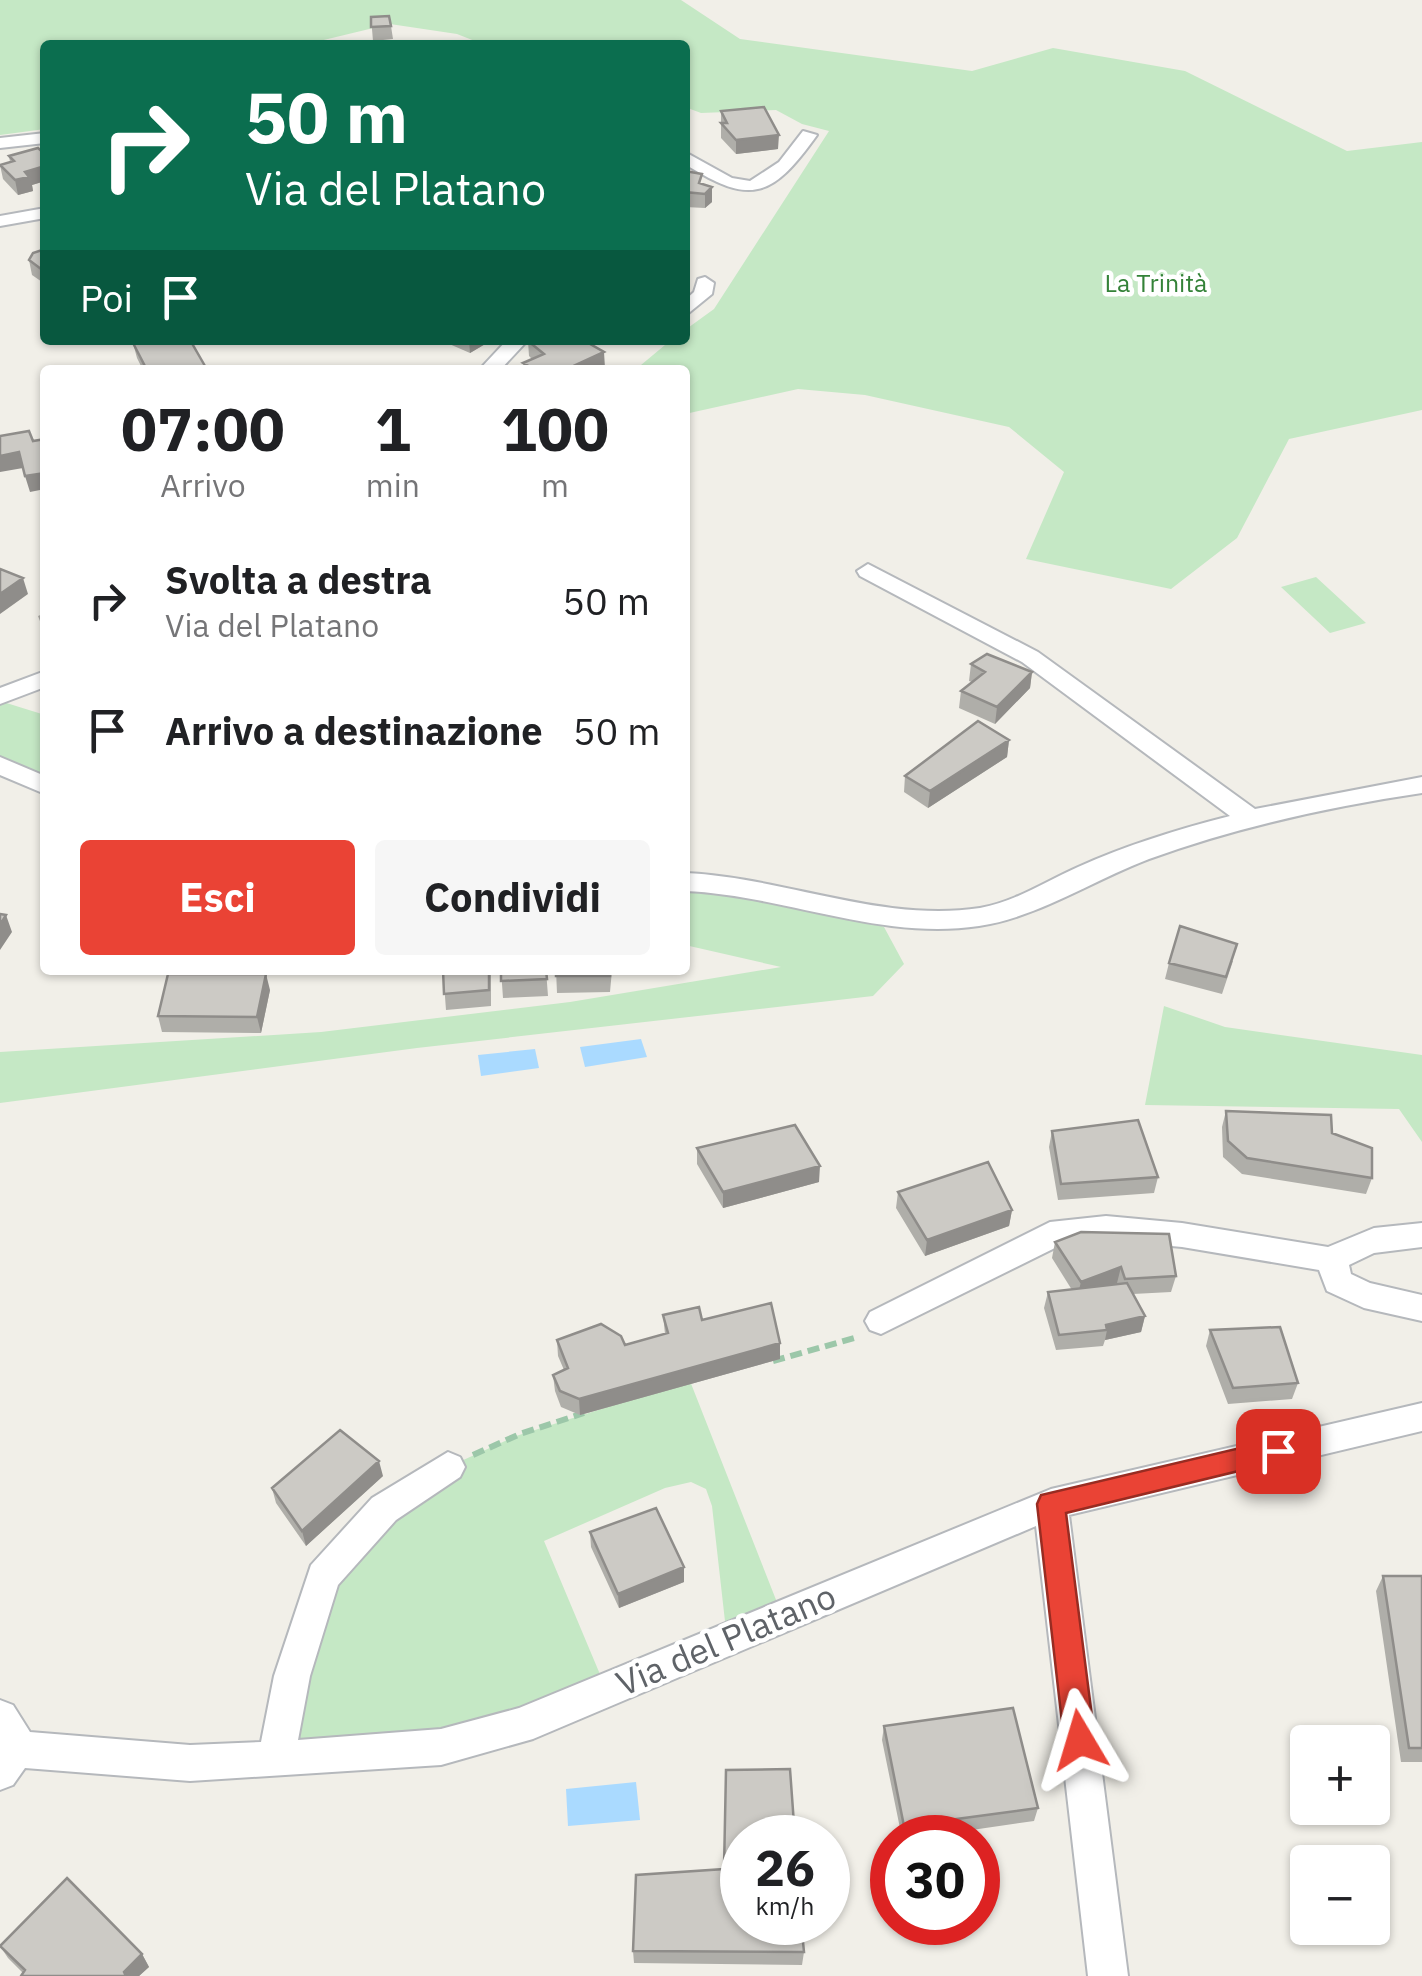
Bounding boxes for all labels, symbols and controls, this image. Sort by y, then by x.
text: 50 m [245,71,408,162]
icon: right [80,80,210,210]
text: Via del Platano [245,159,546,217]
park label: La Trinità [1105,266,1207,299]
icon: arrive [153,270,208,325]
text: Poi [80,273,133,322]
text: 07:00 [121,389,285,468]
text: 1 [375,389,411,468]
text: 100 [501,389,609,468]
text: Arrivo [160,464,246,506]
text: min [366,464,420,506]
text: m [541,464,569,506]
text: Svolta a destra [165,555,432,604]
icon: right [80,573,135,628]
text: 50 m [562,576,650,625]
text: Via del Platano [165,604,379,646]
icon: arrive [80,703,135,758]
text: Arrivo a destinazione [165,706,543,755]
text: 50 m [573,706,660,755]
button: Esci [80,840,355,955]
button: Condividi [375,840,650,955]
pin [1236,1409,1321,1494]
icon: arrive [1251,1424,1306,1479]
street label: Via del Platano [609,1572,842,1706]
position arrow [1028,1688,1132,1792]
map controls [1290,1725,1390,1945]
button: + [1290,1725,1390,1825]
speed limit sign: 30 [870,1815,1000,1945]
text: 26 [755,1835,815,1900]
button: − [1290,1845,1390,1945]
text: km/h [756,1889,814,1922]

